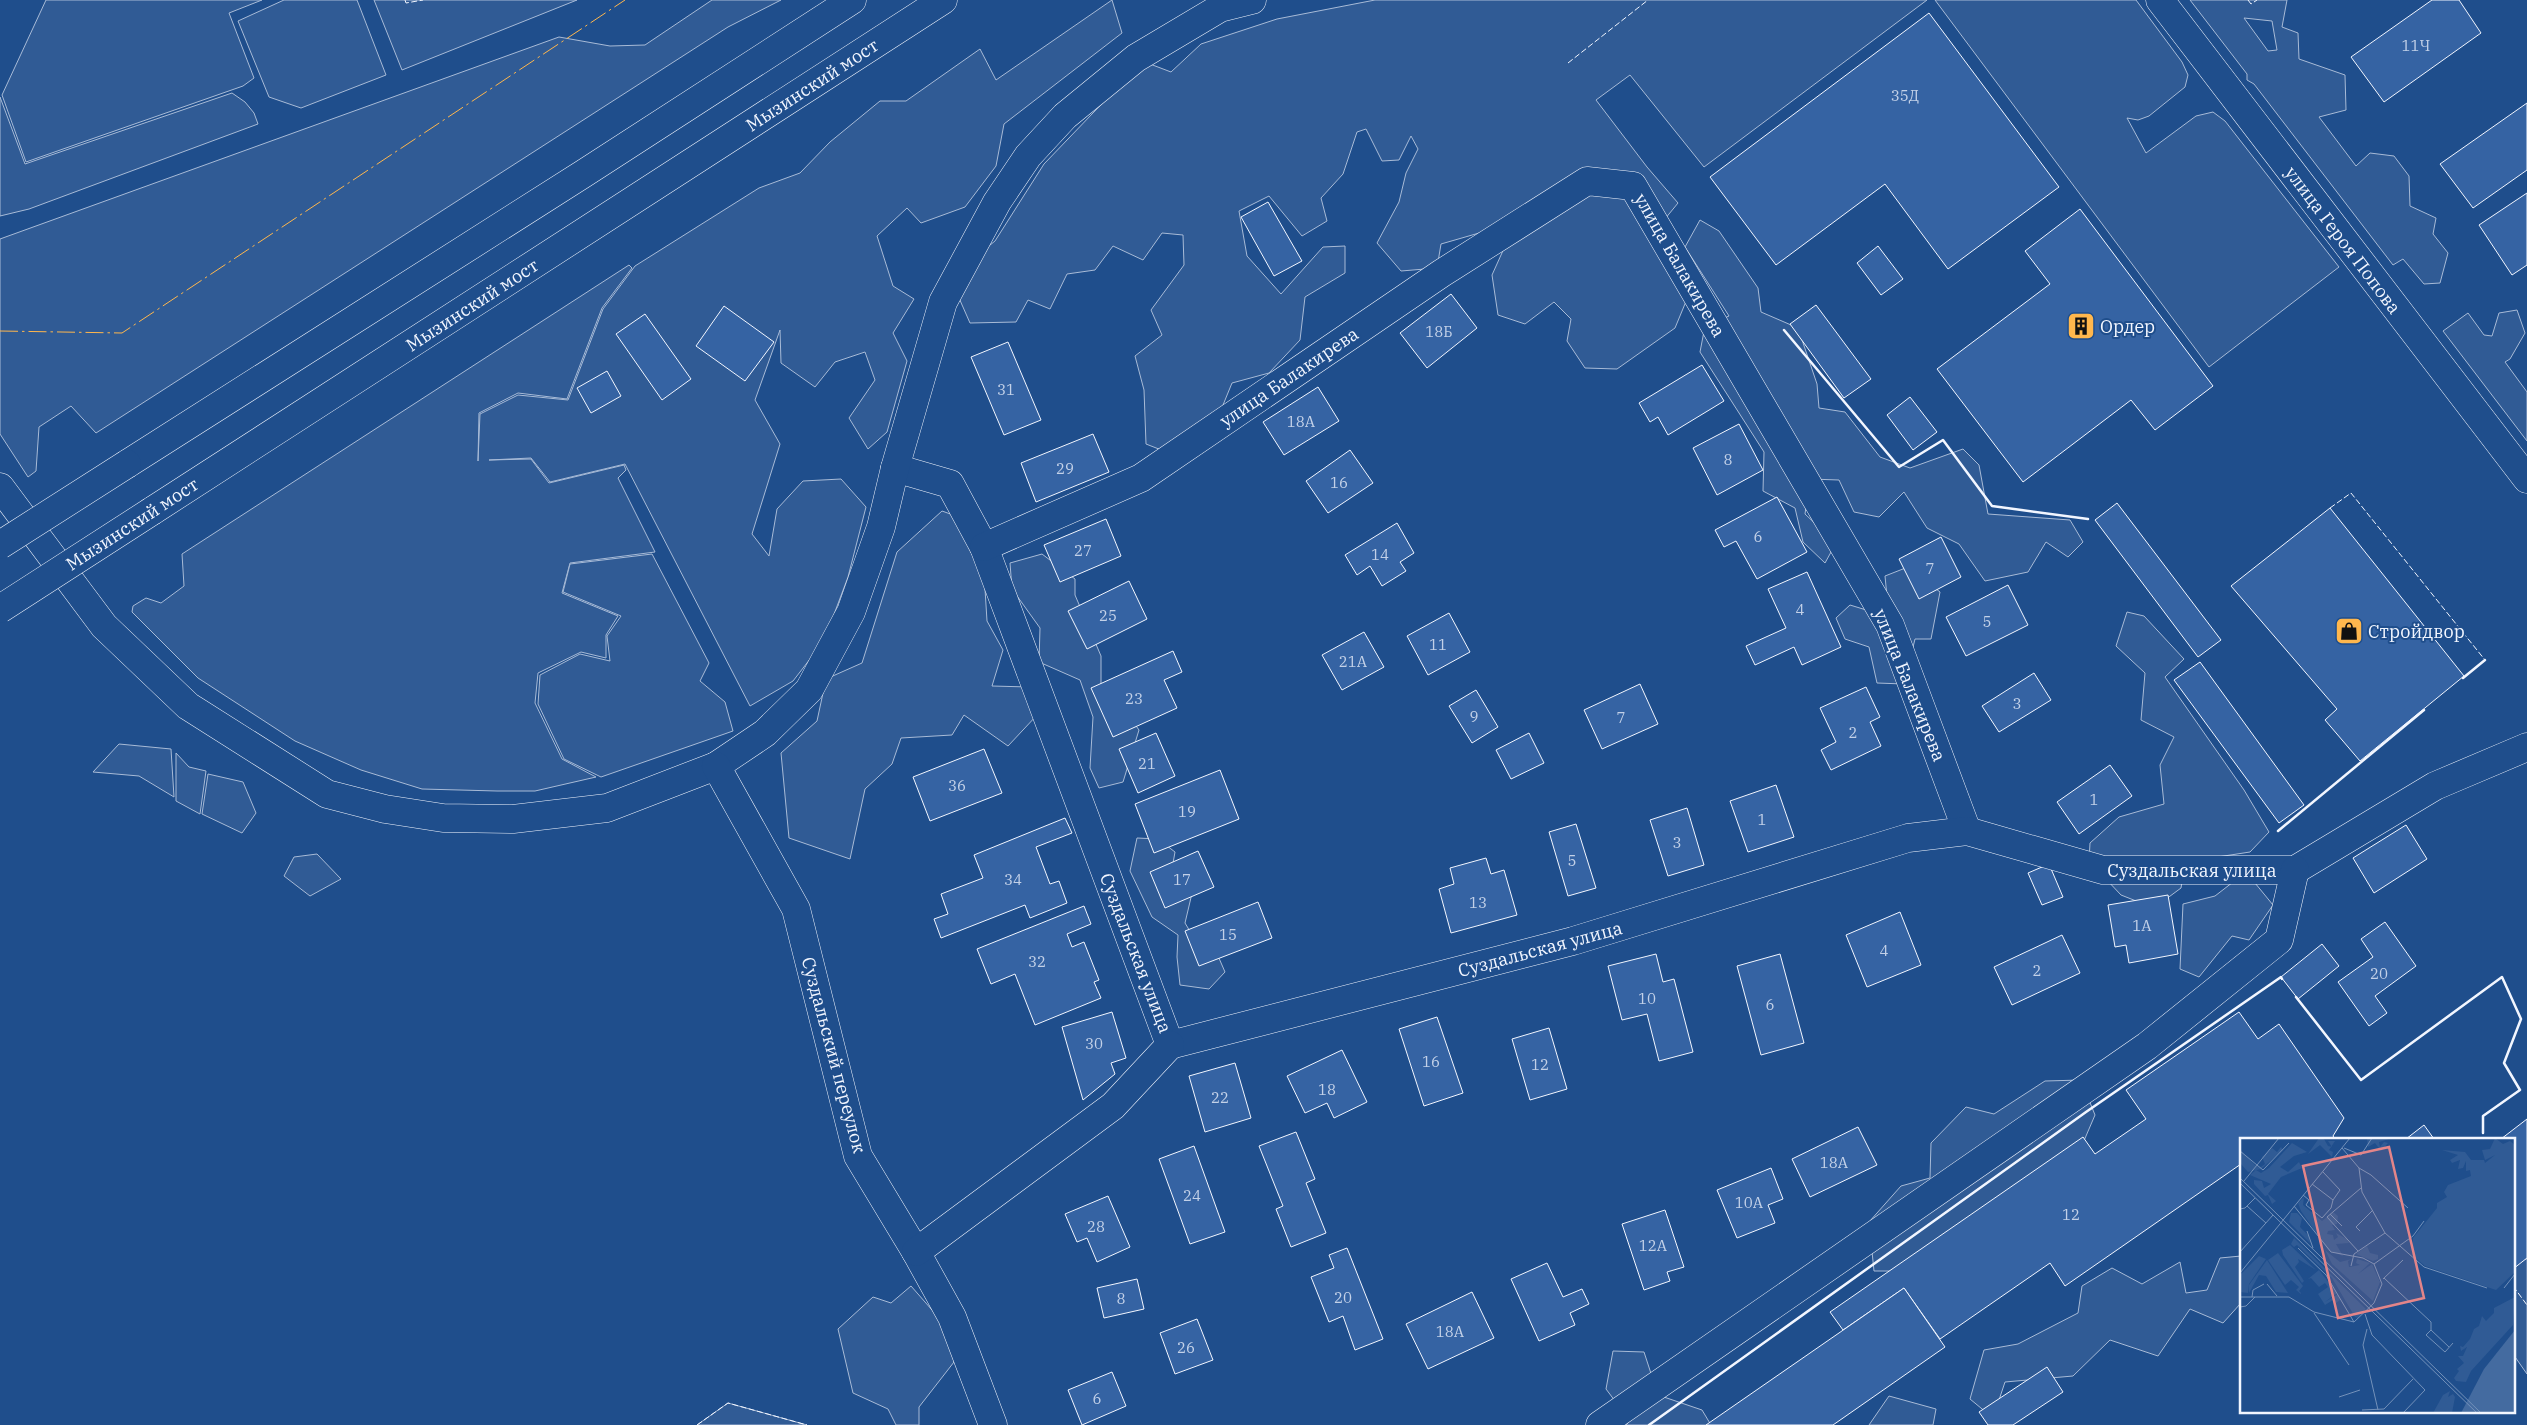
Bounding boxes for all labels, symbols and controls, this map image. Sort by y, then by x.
street label: Мызинский мост [741,34,883,136]
house number: 11Ч [2402,36,2430,55]
house number: 35Д [1891,86,1919,105]
street label: улица Героя Попова [2280,162,2406,318]
street label: улица Балакирева [1629,189,1731,341]
street label: Мызинский мост [401,254,543,356]
building icon: Ордер [2066,311,2096,341]
place label: Ордер [2100,315,2155,338]
street label: улица Балакирева [1215,322,1363,432]
house number: 18Б [1425,322,1453,341]
house number: 31 [997,380,1015,399]
house number: 18А [1287,412,1316,431]
house number: 8 [1723,450,1733,469]
house number: 29 [1056,459,1074,478]
street label: Мызинский мост [61,473,203,575]
house number: 16 [1330,473,1348,492]
house number: 6 [1753,527,1763,546]
house number: 27 [1074,541,1092,560]
house number: 14 [1371,545,1389,564]
house number: 7 [1925,559,1935,578]
house number: 4 [1795,600,1805,619]
street label: улица Балакирева [1869,605,1951,765]
house number: 25 [1099,606,1117,625]
house number: 5 [1982,612,1992,631]
shop icon: Стройдвор [2334,616,2364,646]
place label: Стройдвор [2368,620,2465,643]
house number: 11 [1429,635,1447,654]
house number: 21А [1339,652,1368,671]
house number: 23 [1125,689,1143,708]
house number: 3 [2012,694,2022,713]
house number: 9 [1469,707,1479,726]
house number: 7 [1616,708,1626,727]
house number: 2 [1848,723,1858,742]
house number: 21 [1138,754,1156,773]
house number: 36 [948,776,966,795]
house number: 1 [2089,790,2099,809]
house number: 19 [1178,802,1196,821]
house number: 1 [1757,810,1767,829]
house number: 3 [1672,833,1682,852]
house number: 5 [1567,851,1577,870]
street label: Суздальская улица [2107,859,2277,882]
house number: 34 [1004,870,1022,889]
street label: Суздальская улица [1095,870,1177,1036]
house number: 17 [1173,870,1191,889]
house number: 13 [1469,893,1487,912]
street label: Суздальская улица [1455,916,1625,982]
house number: 1А [2132,916,2152,935]
house number: 15 [1219,925,1237,944]
house number: 4 [1879,941,1889,960]
house number: 32 [1028,952,1046,971]
street label: Суздальский переулок [797,954,871,1156]
house number: 2 [2032,961,2042,980]
house number: 20 [2370,964,2388,983]
house number: 10 [1638,989,1656,1008]
house number: 6 [1765,995,1775,1014]
house number: 30 [1085,1034,1103,1053]
house number: 16 [1422,1052,1440,1071]
house number: 12 [1531,1055,1549,1074]
house number: 18 [1318,1080,1336,1099]
house number: 22 [1211,1088,1229,1107]
inset map [2240,1138,2514,1412]
house number: 18А [1820,1153,1849,1172]
house number: 24 [1183,1186,1201,1205]
house number: 10А [1735,1193,1764,1212]
house number: 12 [2062,1205,2080,1224]
house number: 28 [1087,1217,1105,1236]
house number: 12А [1639,1236,1668,1255]
house number: 20 [1334,1288,1352,1307]
house number: 8 [1116,1289,1126,1308]
house number: 18А [1436,1322,1465,1341]
house number: 26 [1177,1338,1195,1357]
house number: 6 [1092,1389,1102,1408]

